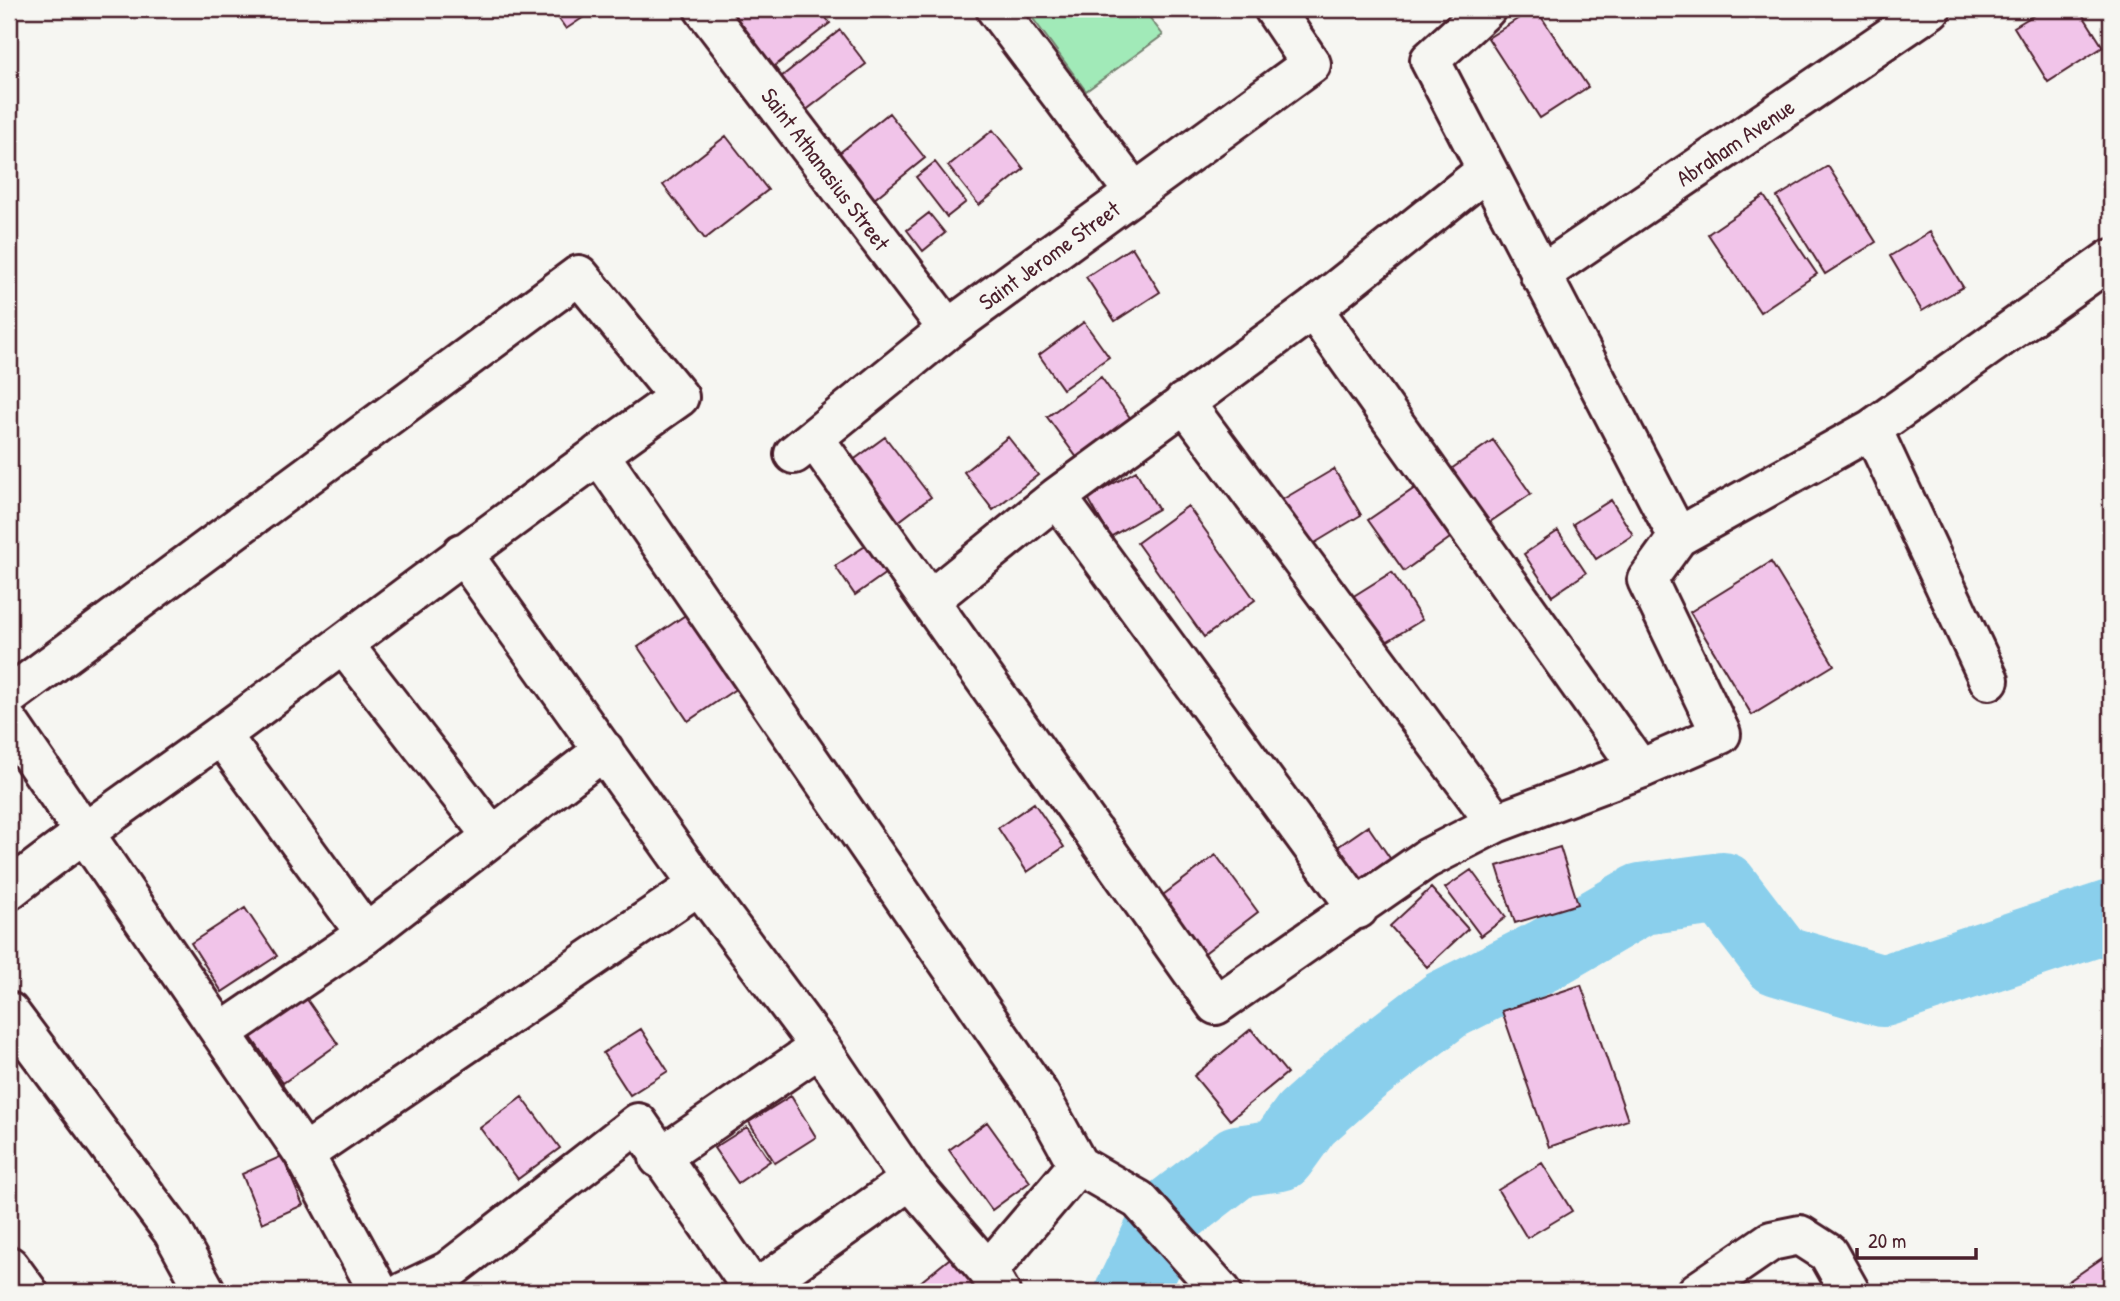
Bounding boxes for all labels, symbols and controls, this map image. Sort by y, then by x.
street label: Saint Athanasius Street [755,81,898,258]
street label: Abraham Avenue [1670,91,1800,193]
street label: Saint Jerome Street [972,193,1127,317]
scale bar [1857,1217,1976,1261]
text: 20 m [1868,1226,1906,1255]

